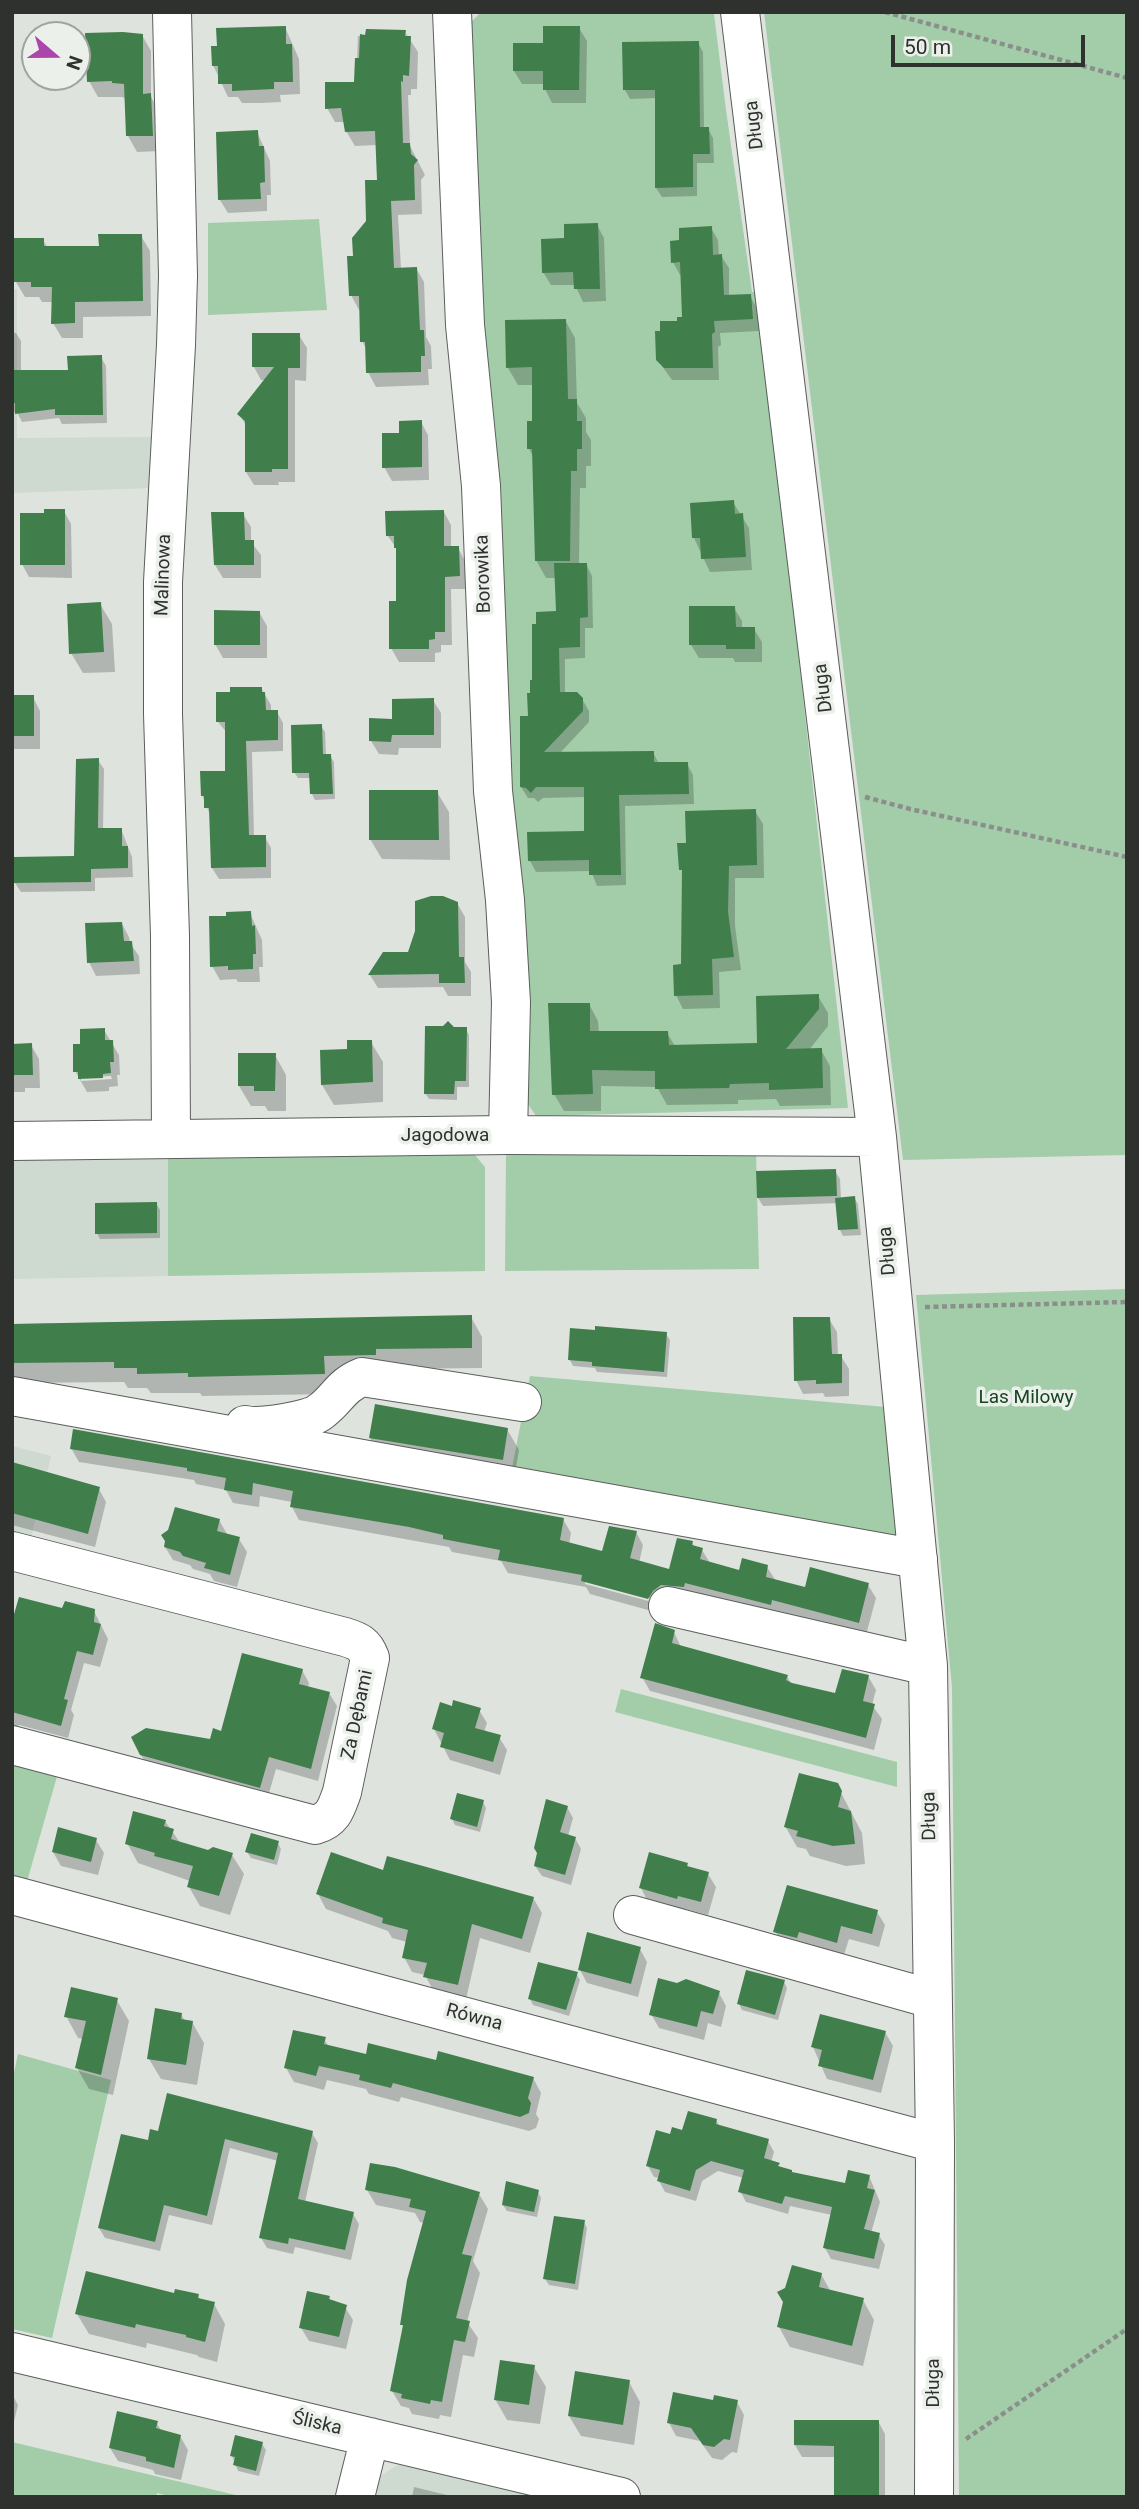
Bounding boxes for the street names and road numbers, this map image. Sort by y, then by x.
street label: Długa [741,99,769,151]
street label: Malinowa [151,534,177,616]
street label: Borowika [471,534,497,614]
street label: Długa [810,662,838,714]
street label: Jagodowa [401,1125,489,1147]
street label: Długa [875,1226,901,1276]
street label: Za Dębami [337,1668,379,1762]
street label: Długa [918,1791,942,1841]
street label: Równa [443,2000,505,2036]
street label: Długa [923,2358,945,2408]
street label: Śliska [290,2407,344,2441]

